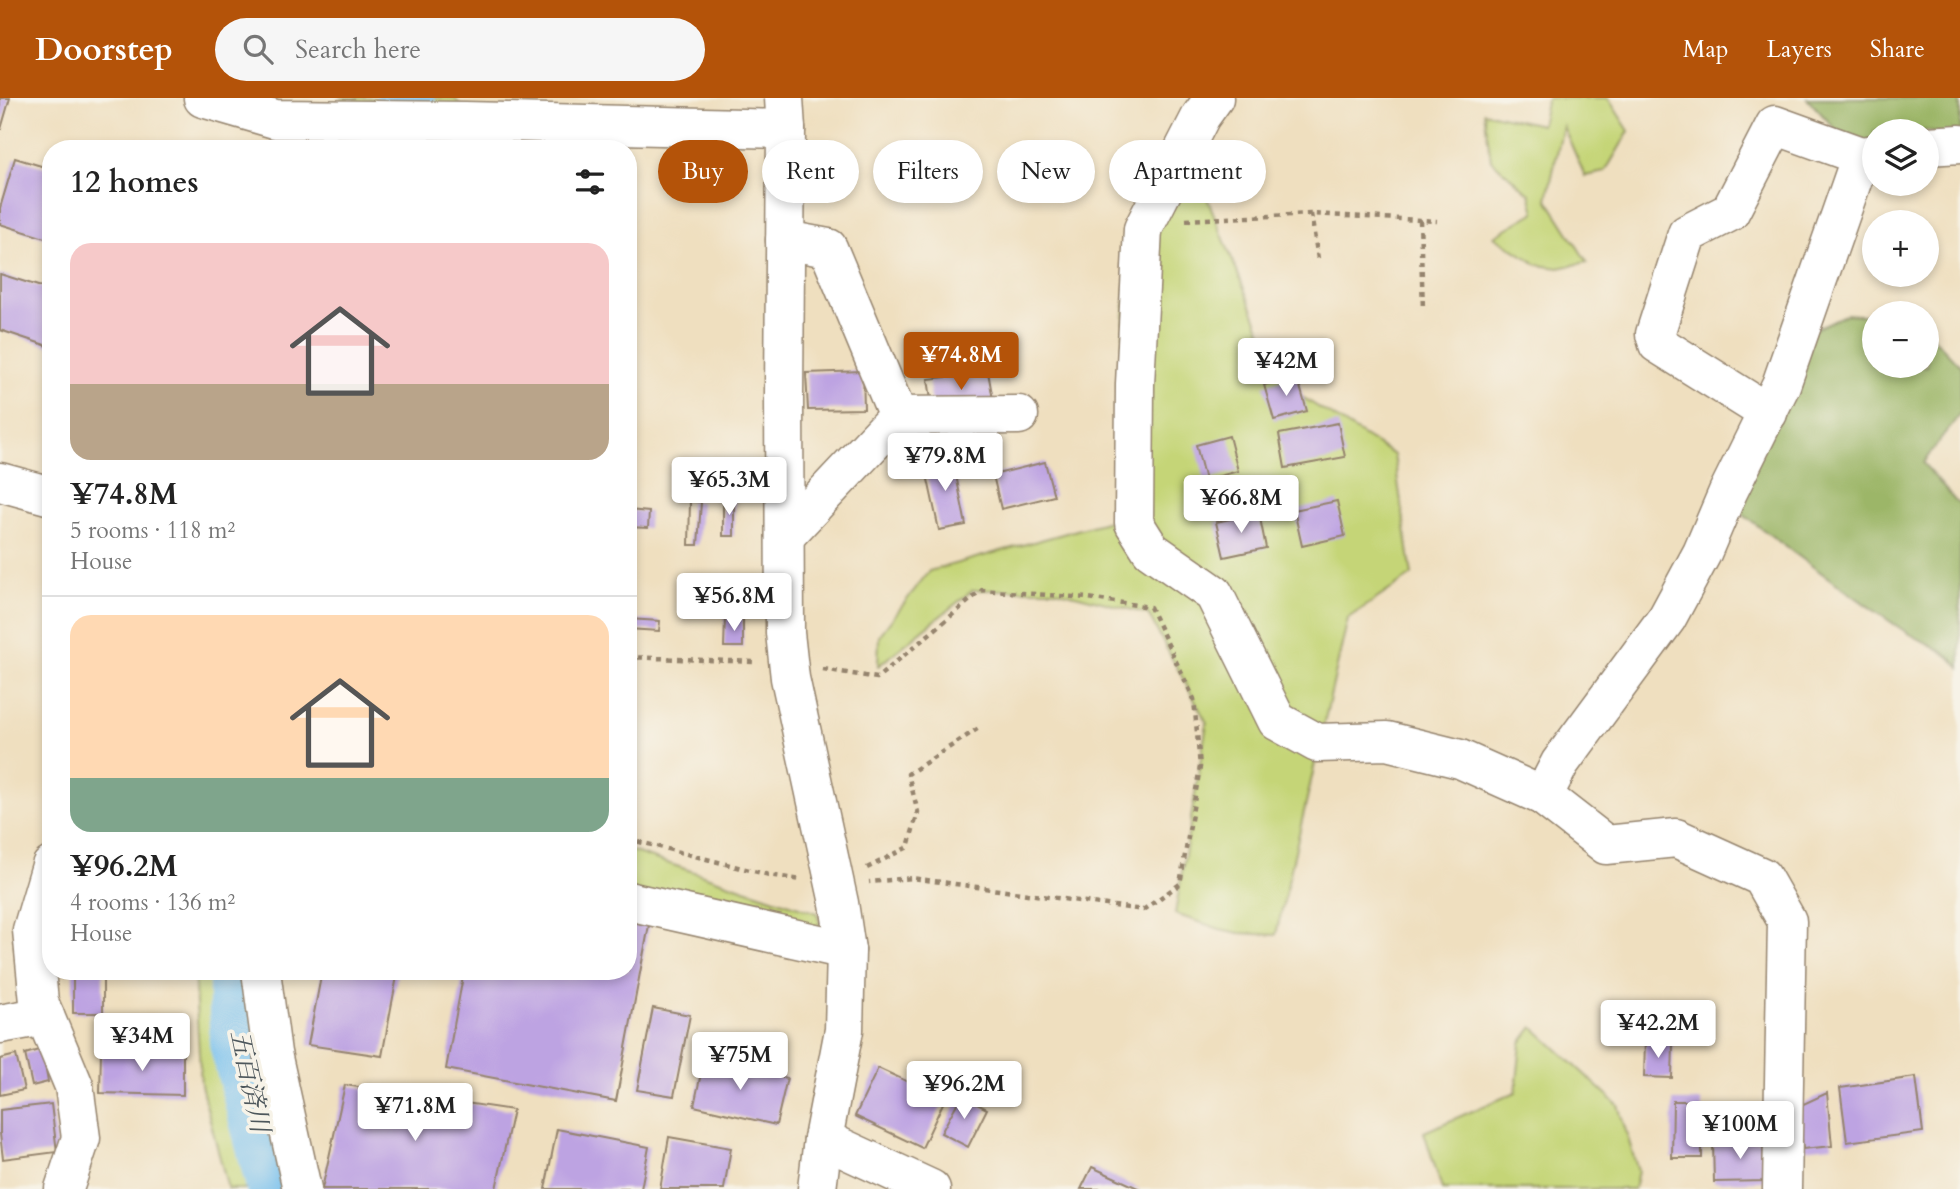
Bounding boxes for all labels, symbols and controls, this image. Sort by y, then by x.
search box [215,18,705,81]
text: Doorstep [35,27,173,72]
icon: search [239,30,277,68]
text: Search here [295,32,421,67]
text: Map [1683,33,1729,66]
text: Layers [1767,33,1832,66]
text: Share [1870,33,1925,66]
map controls [1862,119,1939,378]
button: layers [1862,119,1939,196]
chip: Buy [658,140,748,203]
chip: Rent [762,140,859,203]
chip: Filters [873,140,983,203]
chip: New [997,140,1095,203]
chip: Apartment [1109,140,1266,203]
text: 12 homes [70,162,199,203]
icon: filters [571,163,609,201]
button: + [1862,210,1939,287]
icon: home [277,288,403,414]
button: − [1862,301,1939,378]
pin: ¥74.8M [904,332,1018,392]
pin: ¥42M [1245,338,1327,398]
text: ¥74.8M [920,339,1002,370]
text: ¥42M [1254,345,1318,376]
pin: ¥79.8M [888,434,1002,493]
text: ¥79.8M [904,440,986,471]
pin: ¥65.3M [672,458,786,517]
text: ¥65.3M [688,464,770,495]
text: ¥74.8M [70,474,178,515]
pin: ¥66.8M [1184,476,1298,535]
text: ¥66.8M [1200,482,1282,513]
text: 5 rooms · 118 m² [70,515,235,546]
text: House [70,546,132,577]
pin: ¥56.8M [677,574,791,633]
text: ¥56.8M [693,580,775,611]
icon: home [277,660,403,786]
text: ¥96.2M [70,846,178,887]
text: 4 rooms · 136 m² [70,887,235,918]
text: House [70,918,132,949]
pin: ¥42.2M [1601,1000,1715,1060]
text: ¥42.2M [1617,1007,1699,1038]
pin: ¥34M [101,1014,183,1073]
text: ¥34M [110,1020,174,1051]
water label: 五百済川 [222,1026,279,1138]
pin: ¥75M [699,1032,781,1092]
text: ¥75M [708,1039,772,1070]
pin: ¥96.2M [907,1062,1021,1121]
text: ¥96.2M [923,1068,1005,1099]
pin: ¥71.8M [358,1084,472,1143]
text: ¥71.8M [374,1090,456,1121]
pin: ¥100M [1691,1102,1789,1161]
text: ¥100M [1702,1108,1778,1139]

